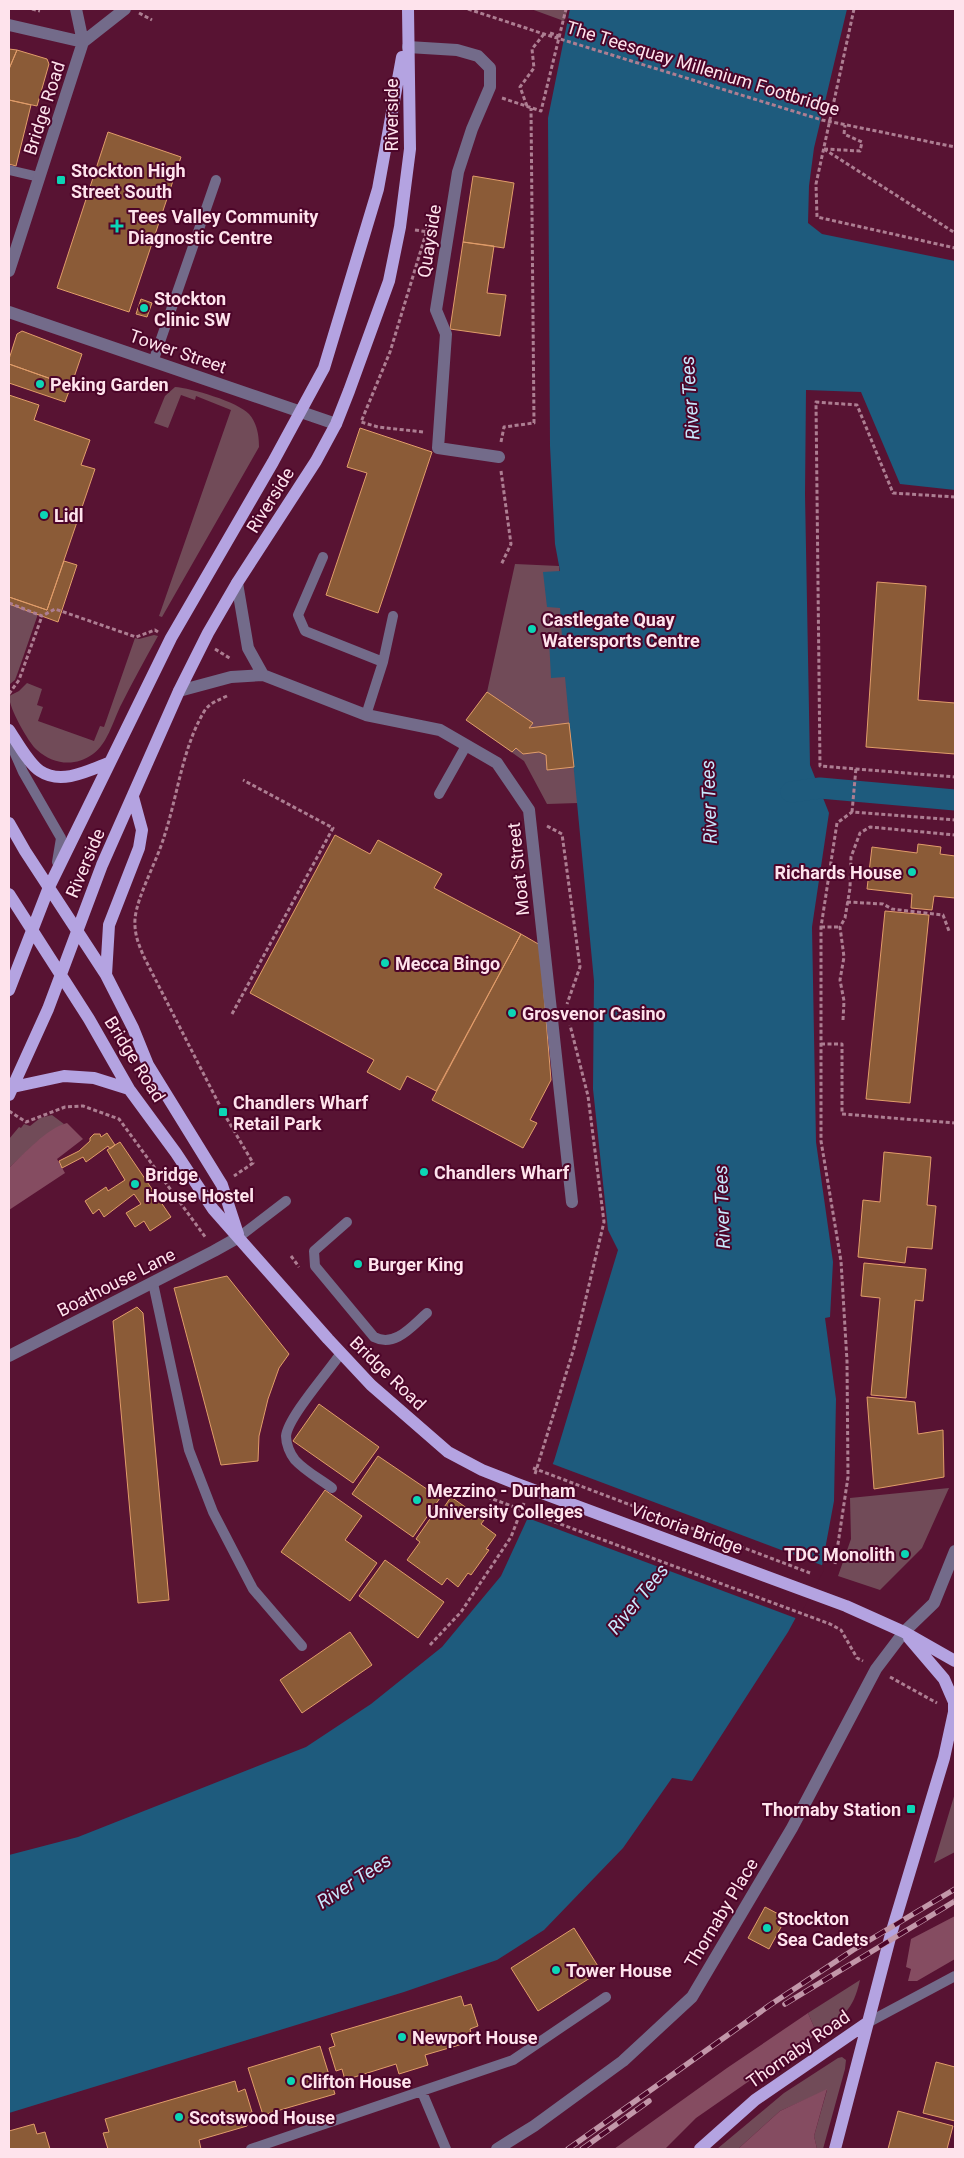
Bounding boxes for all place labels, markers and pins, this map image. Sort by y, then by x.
place label: Stockton High Street South [71,160,186,202]
marker: Stockton High Street South [55,174,67,186]
place label: Tees Valley Community Diagnostic Centre [128,206,319,248]
marker: Tees Valley Community Diagnostic Centre [110,219,124,233]
place label: Stockton Clinic SW [154,288,231,330]
marker: Stockton Clinic SW [138,302,150,314]
place label: Peking Garden [50,374,169,395]
marker: Peking Garden [34,378,46,390]
place label: Lidl [54,505,83,526]
marker: Lidl [38,509,50,521]
place label: Castlegate Quay Watersports Centre [542,609,700,651]
marker: Castlegate Quay Watersports Centre [526,623,538,635]
place label: Richards House [774,862,902,883]
marker: Richards House [906,866,918,878]
place label: Mecca Bingo [395,953,500,974]
marker: Mecca Bingo [379,957,391,969]
place label: Grosvenor Casino [522,1003,666,1024]
marker: Grosvenor Casino [506,1007,518,1019]
place label: Chandlers Wharf Retail Park [233,1092,369,1134]
marker: Chandlers Wharf Retail Park [217,1106,229,1118]
place label: Chandlers Wharf [434,1162,570,1183]
place label: Bridge House Hostel [145,1164,254,1206]
marker: Chandlers Wharf [418,1166,430,1178]
marker: Bridge House Hostel [129,1178,141,1190]
place label: Burger King [368,1254,464,1275]
marker: Burger King [352,1258,364,1270]
place label: Mezzino - Durham University Colleges [427,1480,583,1522]
marker: Mezzino - Durham University Colleges [411,1494,423,1506]
place label: TDC Monolith [784,1544,895,1565]
marker: TDC Monolith [899,1548,911,1560]
place label: Thornaby Station [762,1799,901,1820]
marker: Thornaby Station [905,1803,917,1815]
place label: Stockton Sea Cadets [777,1908,869,1950]
marker: Stockton Sea Cadets [761,1922,773,1934]
place label: Tower House [566,1960,672,1981]
marker: Tower House [550,1964,562,1976]
place label: Newport House [412,2027,538,2048]
marker: Newport House [396,2031,408,2043]
place label: Clifton House [301,2071,412,2092]
marker: Clifton House [285,2075,297,2087]
place label: Scotswood House [189,2107,335,2128]
marker: Scotswood House [173,2111,185,2123]

